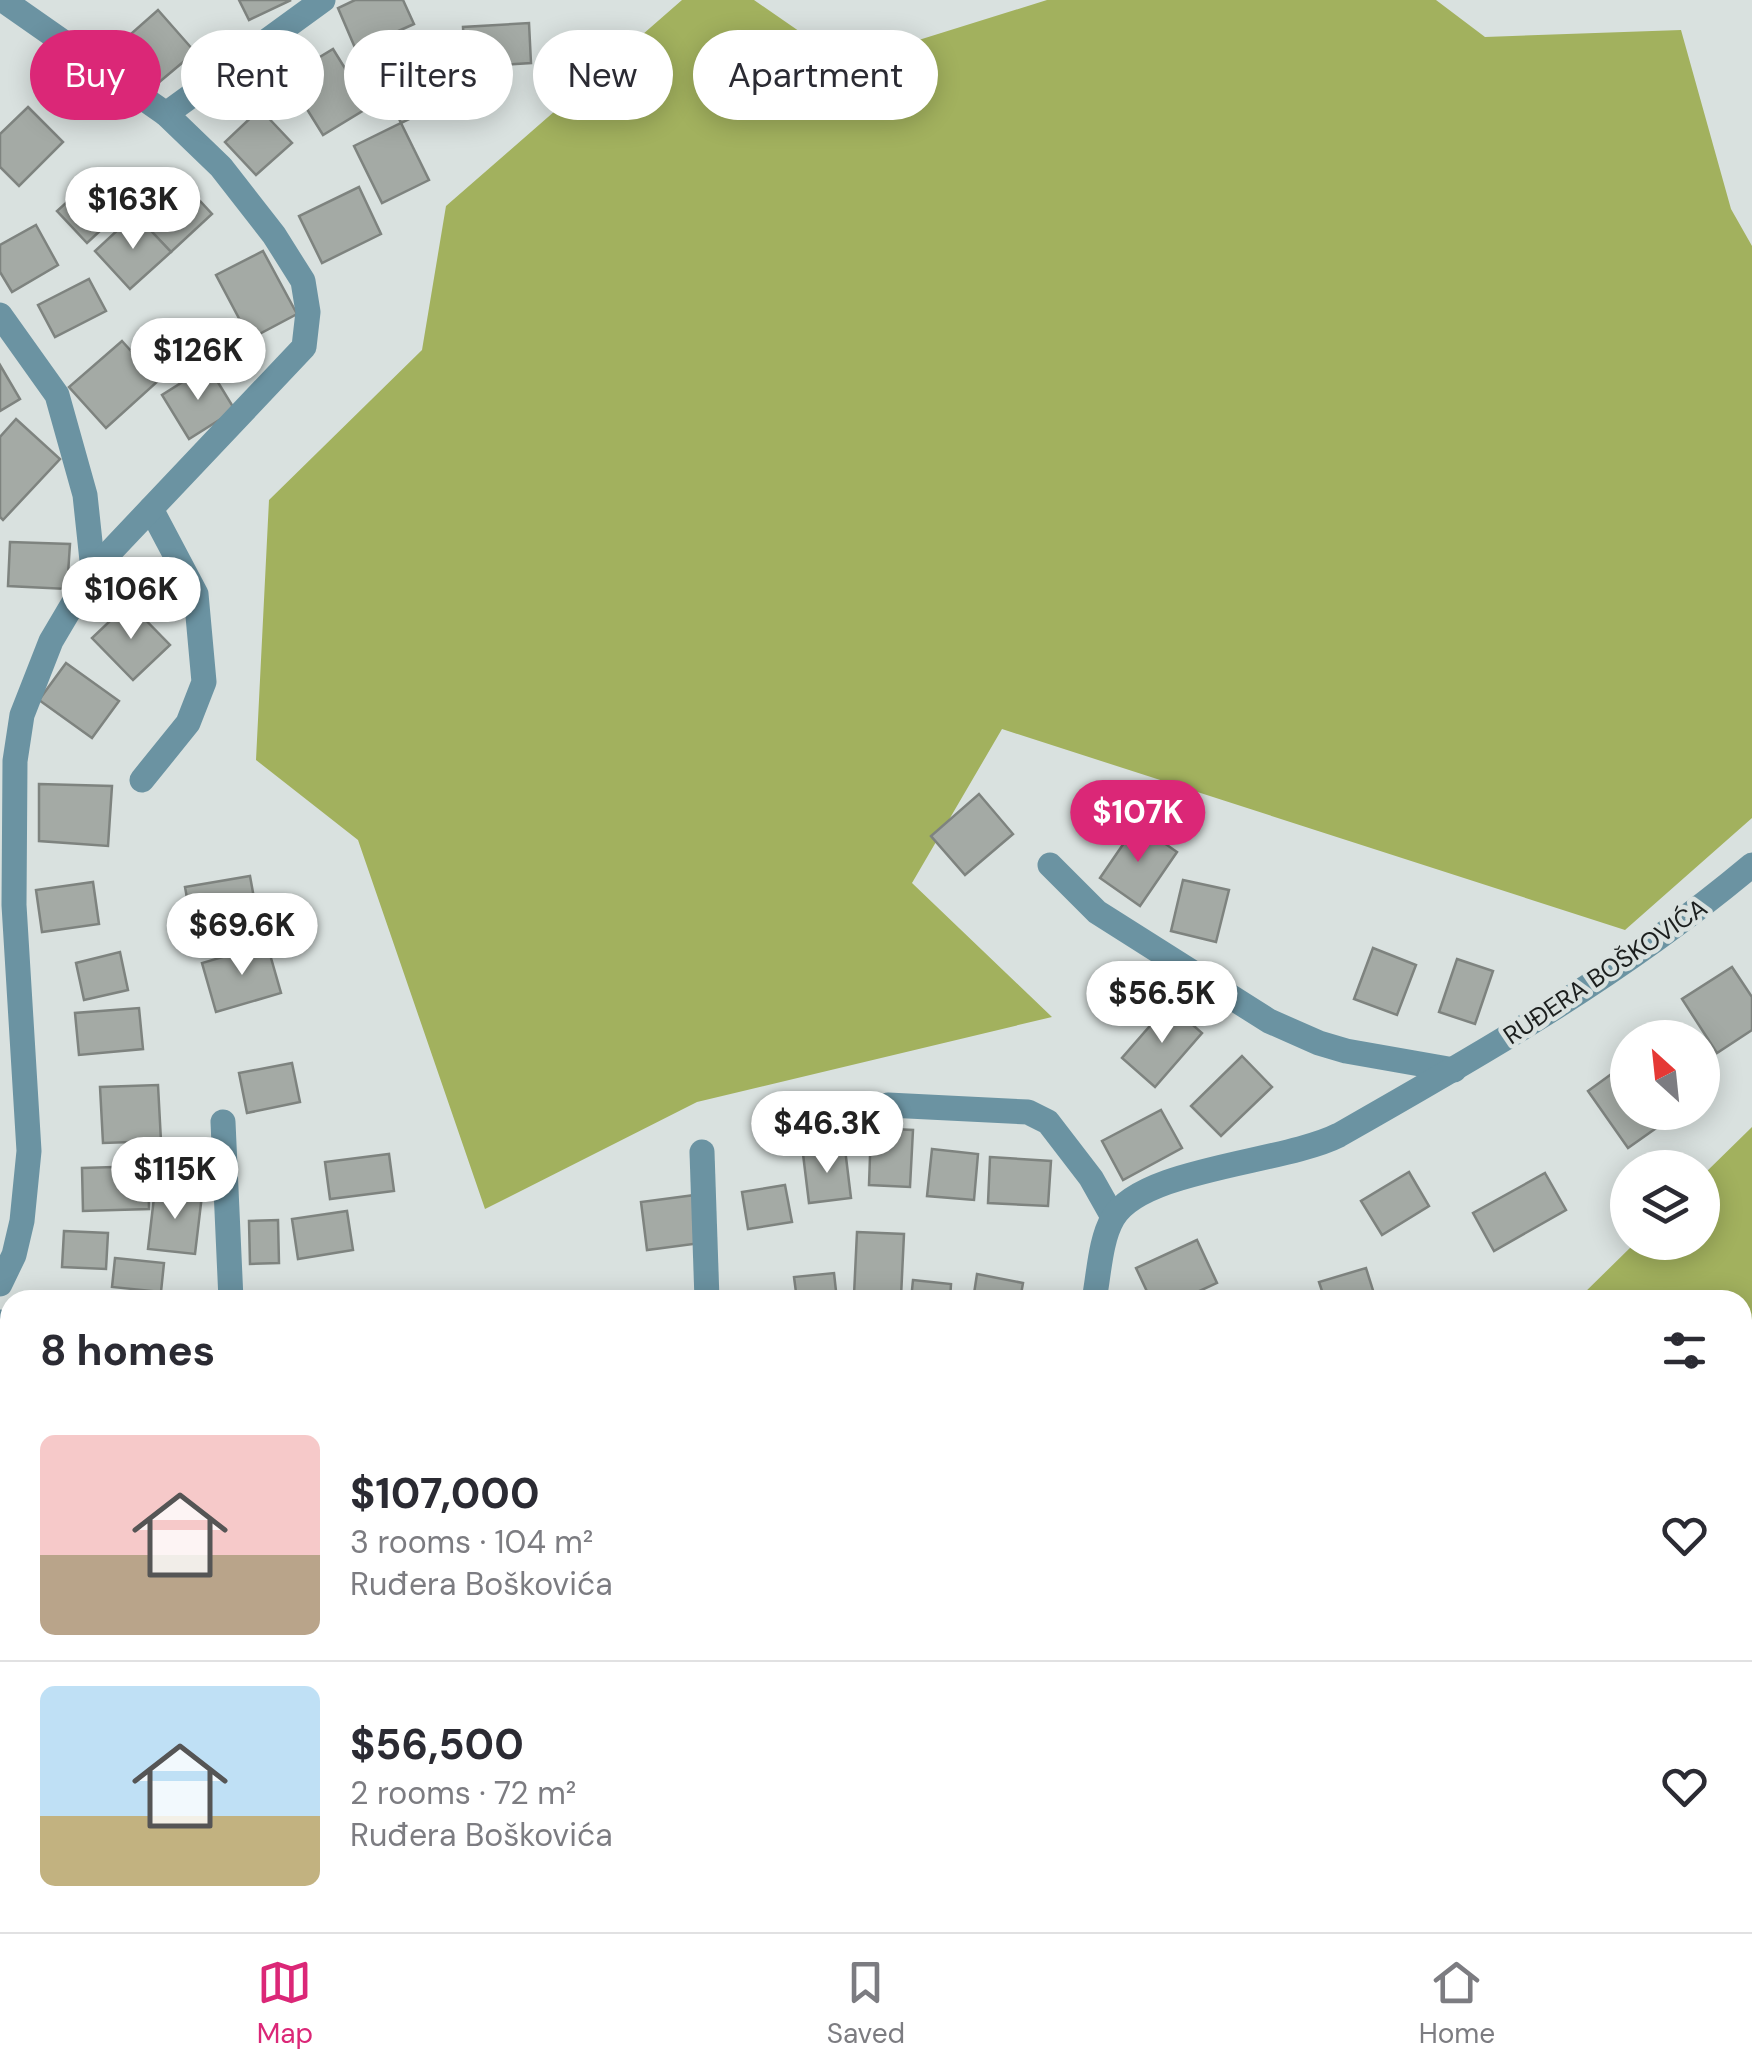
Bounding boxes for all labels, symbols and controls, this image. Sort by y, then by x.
chip: Buy [30,30,161,120]
chip: Rent [181,30,324,120]
chip: Filters [344,30,513,120]
chip: New [533,30,673,120]
chip: Apartment [693,30,938,120]
pin: $163K [63,167,203,252]
text: $163K [87,178,179,220]
pin: $126K [128,318,268,403]
text: $126K [153,329,243,371]
pin: $106K [61,557,201,642]
text: $106K [84,568,178,610]
pin: $107K [1068,780,1208,865]
text: $107K [1092,791,1184,833]
street label: RUĐERA BOŠKOVIĆA [1497,891,1714,1052]
pin: $69.6K [161,893,323,978]
text: $69.6K [189,904,295,946]
pin: $56.5K [1081,961,1243,1046]
text: $56.5K [1108,972,1216,1014]
north arrow [1610,1020,1720,1130]
map controls [1610,1020,1720,1260]
pin: $46.3K [746,1091,908,1176]
text: $46.3K [773,1102,881,1144]
pin: $115K [105,1137,245,1222]
text: $115K [133,1148,217,1190]
button: layers [1610,1150,1720,1260]
text: 8 homes [40,1323,215,1378]
icon: filters [1657,1323,1712,1378]
text: $107,000 [350,1466,539,1521]
icon: home [120,1475,240,1595]
icon: heart [1657,1508,1712,1563]
text: 3 rooms · 104 m² [350,1521,593,1563]
text: Ruđera Boškovića [350,1563,613,1605]
text: $56,500 [350,1717,524,1772]
icon: home [120,1726,240,1846]
icon: heart [1657,1759,1712,1814]
text: 2 rooms · 72 m² [350,1772,576,1814]
text: Ruđera Boškovića [350,1814,613,1856]
tab: Map [257,1955,313,2052]
tab: Saved [827,1955,905,2052]
tab: Home [1419,1955,1495,2052]

